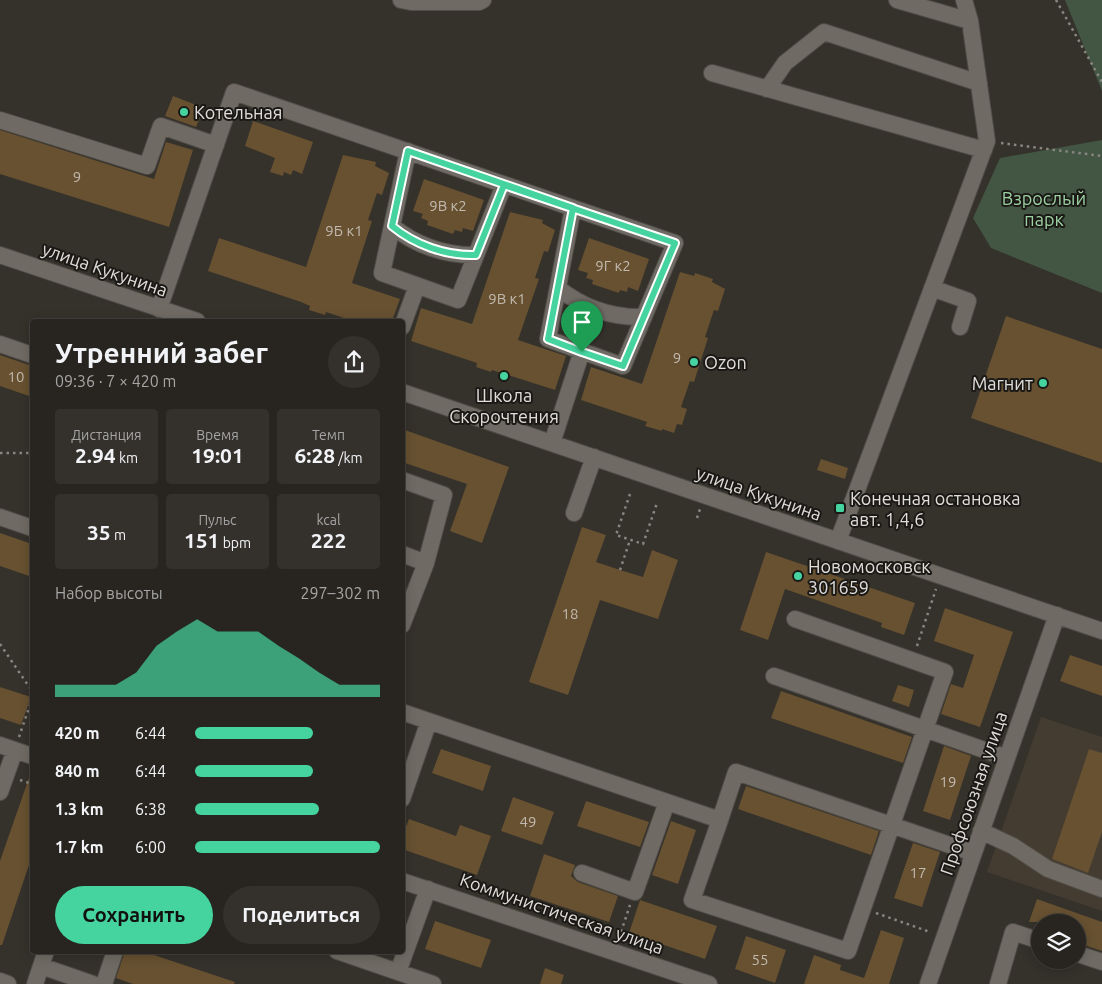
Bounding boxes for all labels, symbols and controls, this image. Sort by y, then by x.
place label: Котельная [194,102,283,122]
marker: Котельная [178,106,190,118]
house number: 9 [73,168,81,185]
park label: Взрослый парк [1002,188,1086,229]
house number: 9В к2 [429,197,467,214]
house number: 9Б к1 [325,222,363,239]
street label: улица Кукунина [40,238,170,300]
house number: 9Г к2 [595,257,631,274]
house number: 9В к1 [488,290,526,307]
pin [561,301,603,352]
icon: arrive [568,308,596,336]
button: share [328,336,380,388]
text: Утренний забег [55,337,268,368]
house number: 9 [673,349,681,366]
place label: Ozon [704,352,747,372]
marker: Ozon [688,356,700,368]
house number: 10 [8,368,24,385]
marker: Школа Скорочтения [498,370,510,382]
text: 09:36 · 7 × 420 m [55,372,176,390]
place label: Магнит [972,373,1033,393]
marker: Магнит [1037,377,1049,389]
place label: Школа Скорочтения [449,385,559,426]
text: Дистанция [71,427,142,443]
text: Время [196,427,239,443]
text: Темп [312,427,345,443]
text: 2.94 [75,443,116,467]
text: 19:01 [191,443,244,467]
text: 6:28 [294,443,335,467]
text: km [116,450,138,466]
text: /km [335,450,363,466]
street label: улица Кукунина [694,462,824,524]
place label: Конечная остановка авт. 1,4,6 [850,488,1021,529]
marker: Конечная остановка авт. 1,4,6 [834,502,846,514]
text: Пульс [198,512,237,528]
text: kcal [316,512,341,528]
text: 35 [87,520,111,544]
text: m [111,527,126,543]
text: 151 [184,528,219,552]
text: 222 [311,528,346,552]
text: bpm [219,535,251,551]
place label: Новомосковск 301659 [808,556,931,597]
marker: Новомосковск 301659 [792,570,804,582]
text: Набор высоты [55,584,163,602]
text: 297–302 m [300,584,380,602]
house number: 18 [562,605,578,622]
street label: Профсоюзная улица [936,709,1010,877]
text: 420 m [55,724,100,742]
text: 6:44 [135,724,166,742]
text: 840 m [55,762,100,780]
text: 6:44 [135,762,166,780]
house number: 19 [940,773,956,790]
text: 1.3 km [55,800,104,818]
text: 6:38 [135,800,166,818]
house number: 49 [520,813,536,830]
text: 1.7 km [55,838,104,856]
text: 6:00 [135,838,166,856]
house number: 17 [910,864,926,881]
street label: Коммунистическая улица [458,869,666,957]
button: Сохранить [55,886,213,944]
button: Поделиться [223,886,380,944]
map controls [1031,914,1086,969]
button: layers [1031,914,1086,969]
house number: 55 [752,951,768,968]

